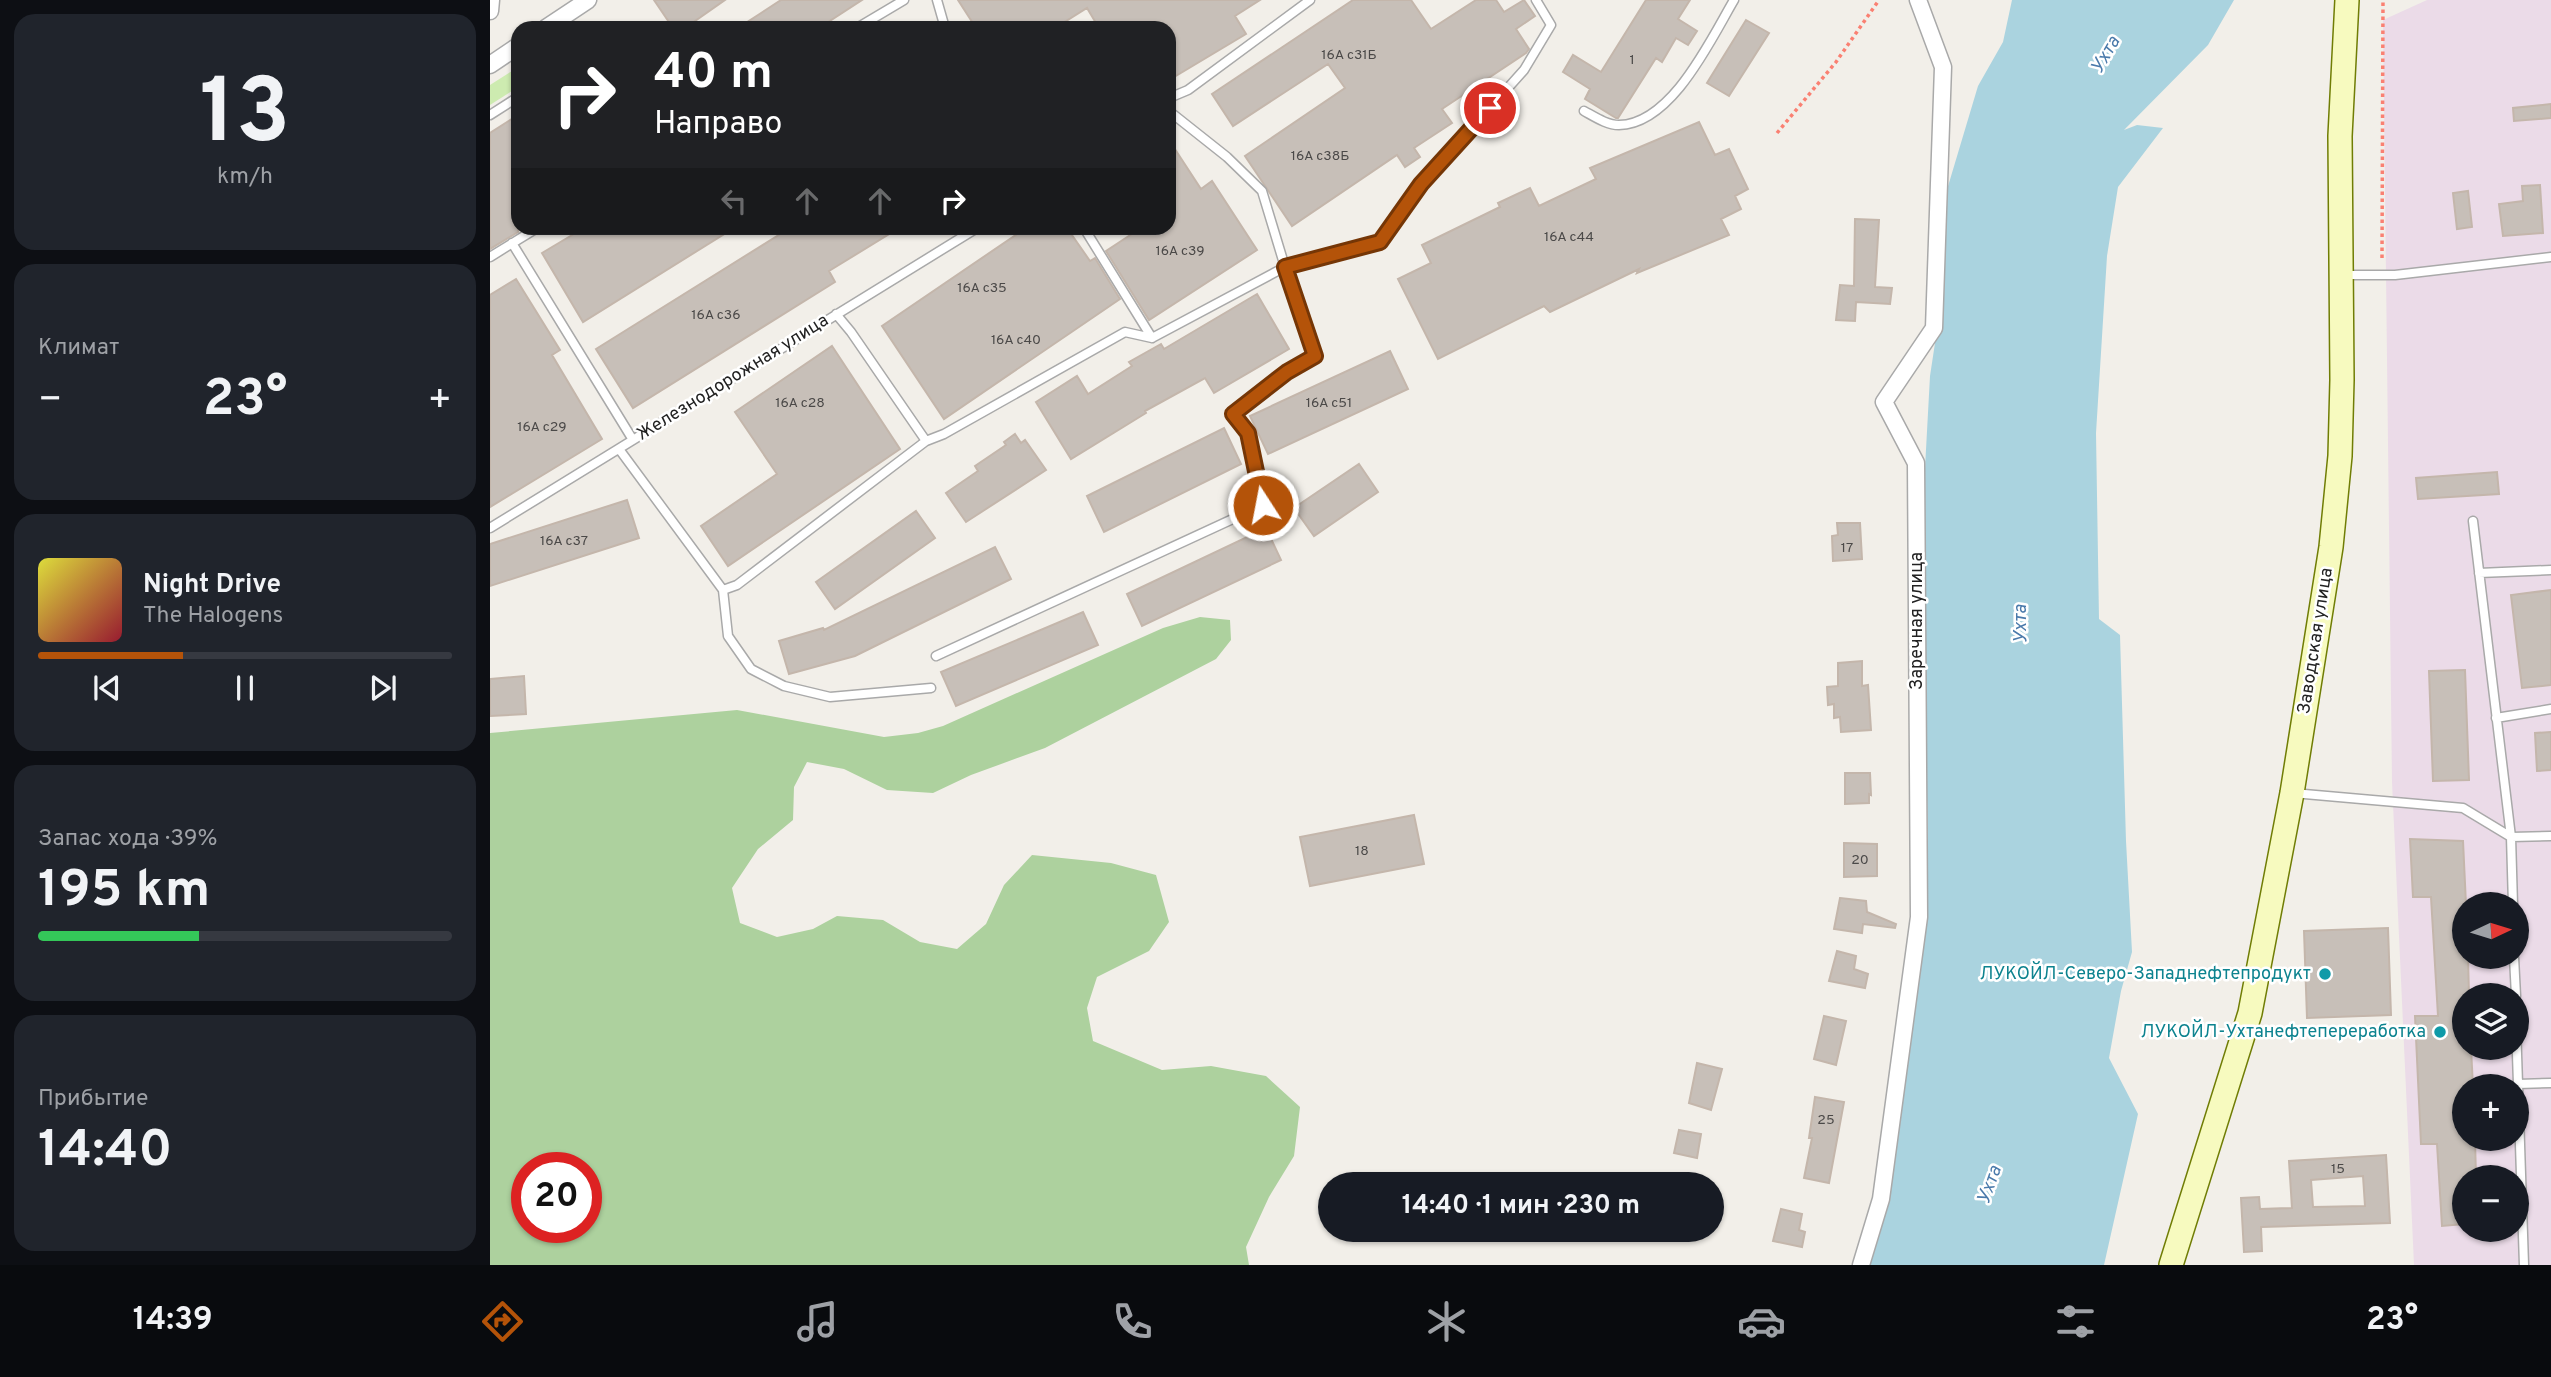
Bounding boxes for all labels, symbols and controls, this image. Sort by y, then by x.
water label: Ухта [2086,32,2126,78]
text: 40 m [654,44,773,106]
house number: 16А с31Б [1321,47,1377,64]
icon: right [539,49,630,140]
house number: 1 [1629,52,1635,69]
text: 13 [200,60,290,175]
pin [1460,78,1520,138]
icon: arrive [1471,89,1509,127]
text: Направо [654,105,782,145]
house number: 16А с38Б [1291,148,1349,165]
text: km/h [217,163,273,192]
icon: left [715,182,753,220]
icon: ahead [788,182,826,220]
icon: ahead [861,182,899,220]
icon: right [934,182,972,220]
house number: 16А с44 [1544,229,1594,246]
house number: 16А с39 [1155,243,1205,260]
house number: 16А с35 [957,280,1007,297]
house number: 16А с36 [691,307,741,324]
street label: Железнодорожная улица [633,309,833,447]
house number: 16А с40 [991,332,1041,349]
text: Климат [38,334,119,363]
text: 23° [203,368,287,434]
text: − [38,377,63,426]
text: + [427,377,452,426]
house number: 16А с28 [775,395,825,412]
house number: 16А с51 [1306,395,1352,412]
house number: 16А с29 [517,419,567,436]
position arrow [1226,468,1300,542]
house number: 16А с37 [540,533,588,550]
house number: 17 [1841,540,1853,557]
street label: Заречная улица [1906,552,1929,690]
street label: Заводская улица [2293,566,2339,716]
text: Night Drive [143,569,281,602]
text: The Halogens [143,602,283,631]
water label: Ухта [2009,604,2033,644]
icon: previous [88,669,126,707]
icon: pause [226,669,264,707]
icon: next [364,669,402,707]
text: Запас хода · 39% [38,825,217,854]
house number: 18 [1355,843,1369,860]
house number: 20 [1851,852,1869,869]
text: 195 km [38,859,210,925]
north arrow [2452,892,2529,970]
map controls [2452,892,2529,1242]
place label: ЛУКОЙЛ-Северо-Западнефтепродукт [1980,961,2311,986]
marker: ЛУКОЙЛ-Северо-Западнефтепродукт [2317,966,2333,982]
button: layers [2452,983,2529,1060]
place label: ЛУКОЙЛ-Ухтанефтепереработка [2141,1019,2426,1044]
marker: ЛУКОЙЛ-Ухтанефтепереработка [2432,1024,2448,1040]
button: + [2452,1074,2529,1151]
text: Прибытие [38,1085,148,1114]
house number: 25 [1817,1112,1835,1129]
text: 14:40 [38,1119,173,1185]
speed limit sign: 20 [511,1152,602,1243]
house number: 15 [2331,1161,2345,1178]
water label: Ухта [1972,1162,2008,1207]
button: − [2452,1165,2529,1242]
text: 14:40 · 1 мин · 230 m [1402,1190,1640,1223]
icon: directions [478,1297,527,1346]
icon: music [793,1297,842,1346]
icon: phone [1108,1297,1157,1346]
icon: climate [1422,1297,1471,1346]
icon: car [1737,1297,1786,1346]
icon: filters [2051,1297,2100,1346]
text: 14:39 [133,1301,213,1341]
text: 23° [2366,1301,2418,1341]

